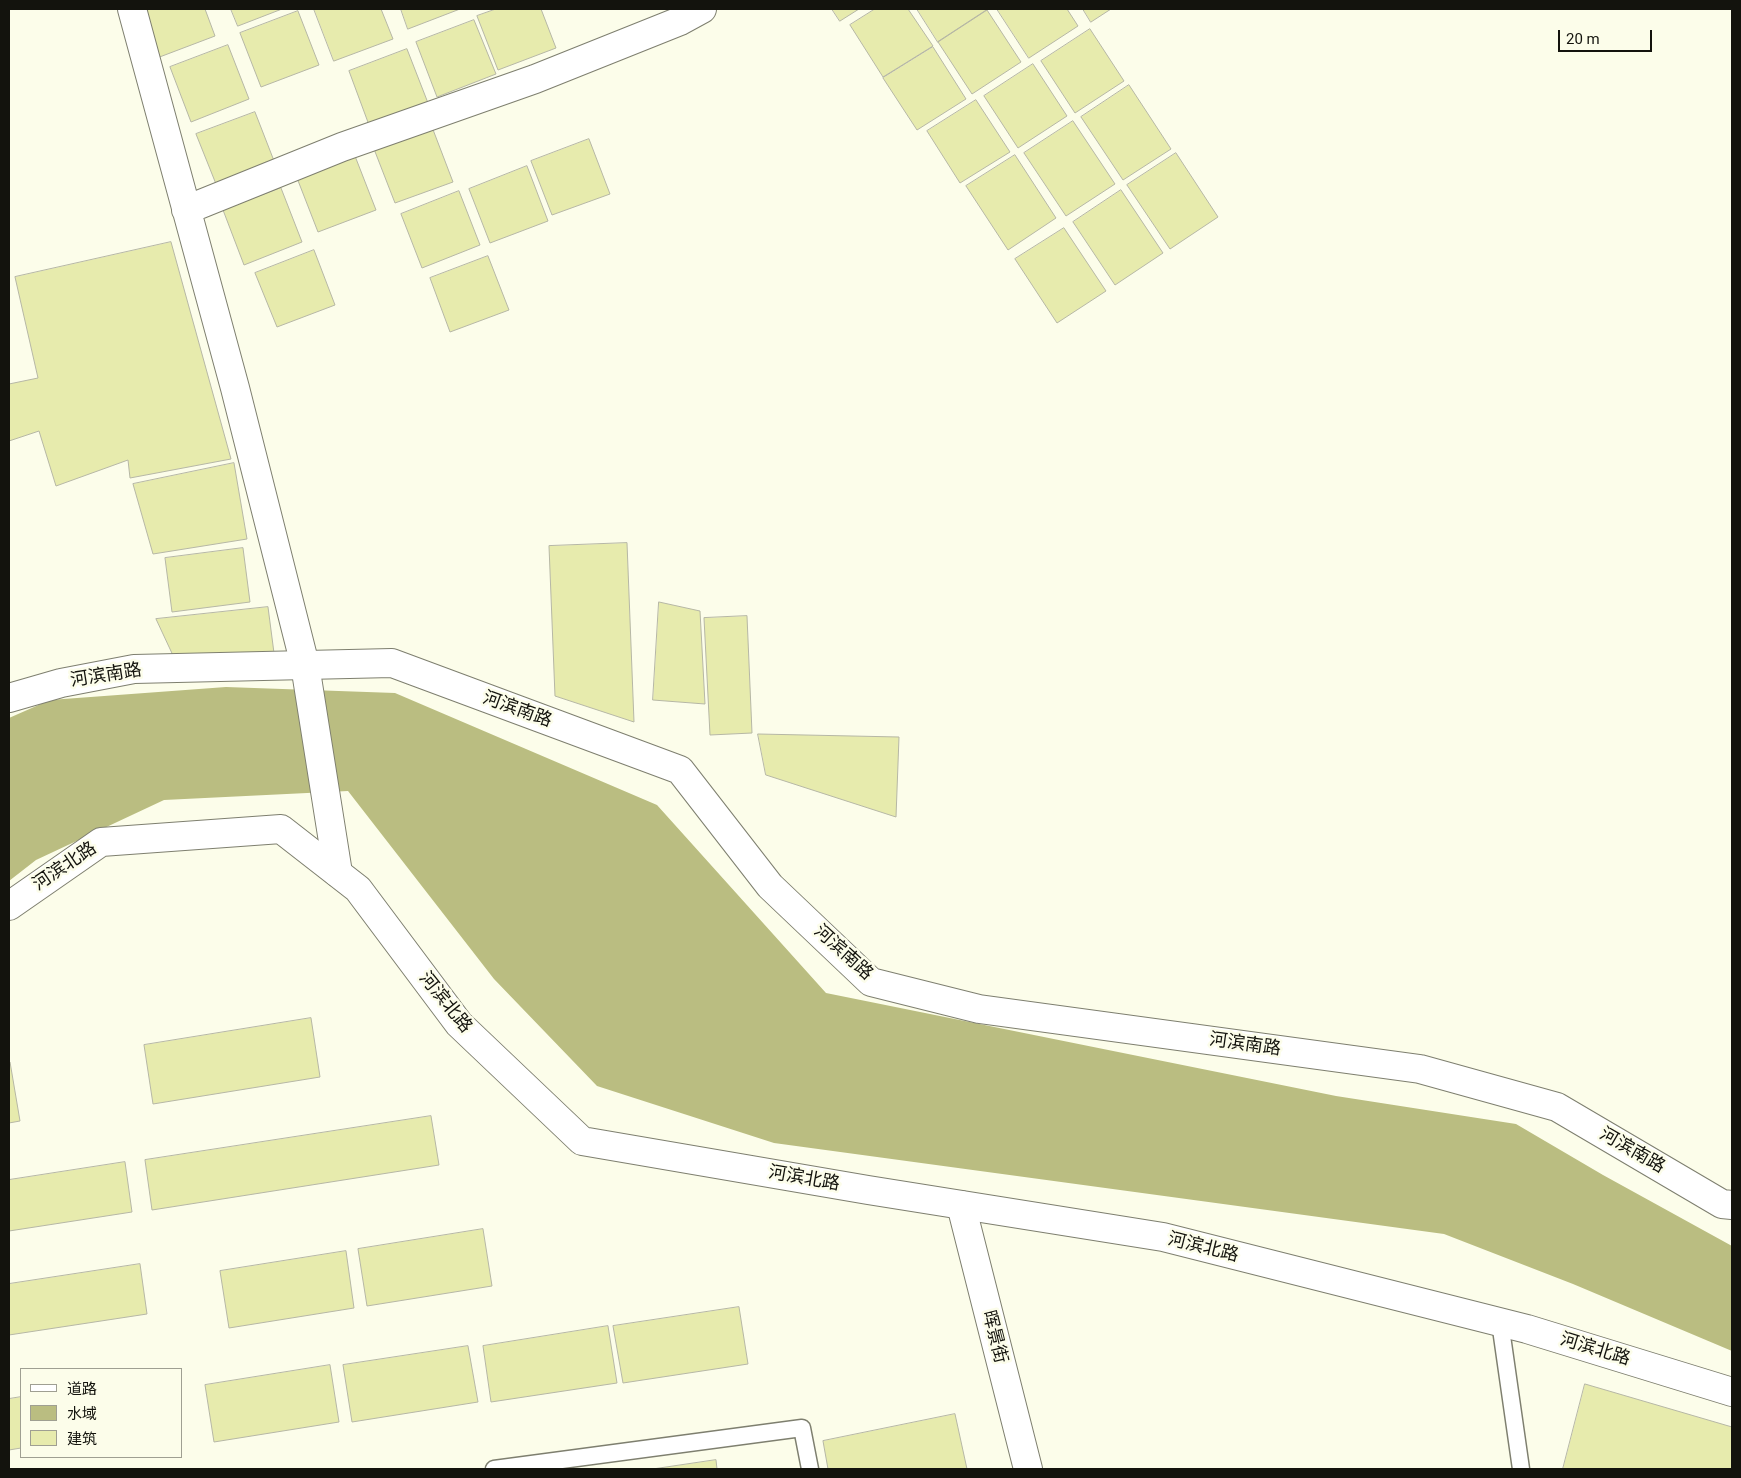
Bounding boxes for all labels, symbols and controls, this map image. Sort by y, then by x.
scale bar [1561,20,1655,52]
text: 20 m [1566,30,1600,48]
street label: 河滨南路 [69,660,143,692]
street label: 河滨南路 [479,688,555,732]
street label: 河滨北路 [29,838,101,896]
street label: 河滨南路 [809,921,877,985]
street label: 河滨北路 [414,968,476,1038]
street label: 河滨南路 [1208,1029,1282,1061]
street label: 河滨南路 [1595,1124,1669,1178]
street label: 河滨北路 [767,1162,841,1196]
street label: 河滨北路 [1165,1229,1241,1267]
street label: 晖景街 [977,1308,1011,1366]
street label: 河滨北路 [1557,1329,1633,1371]
legend [20,1368,182,1458]
text: 道路 [67,1380,97,1398]
text: 水域 [67,1405,97,1423]
text: 建筑 [67,1430,97,1448]

